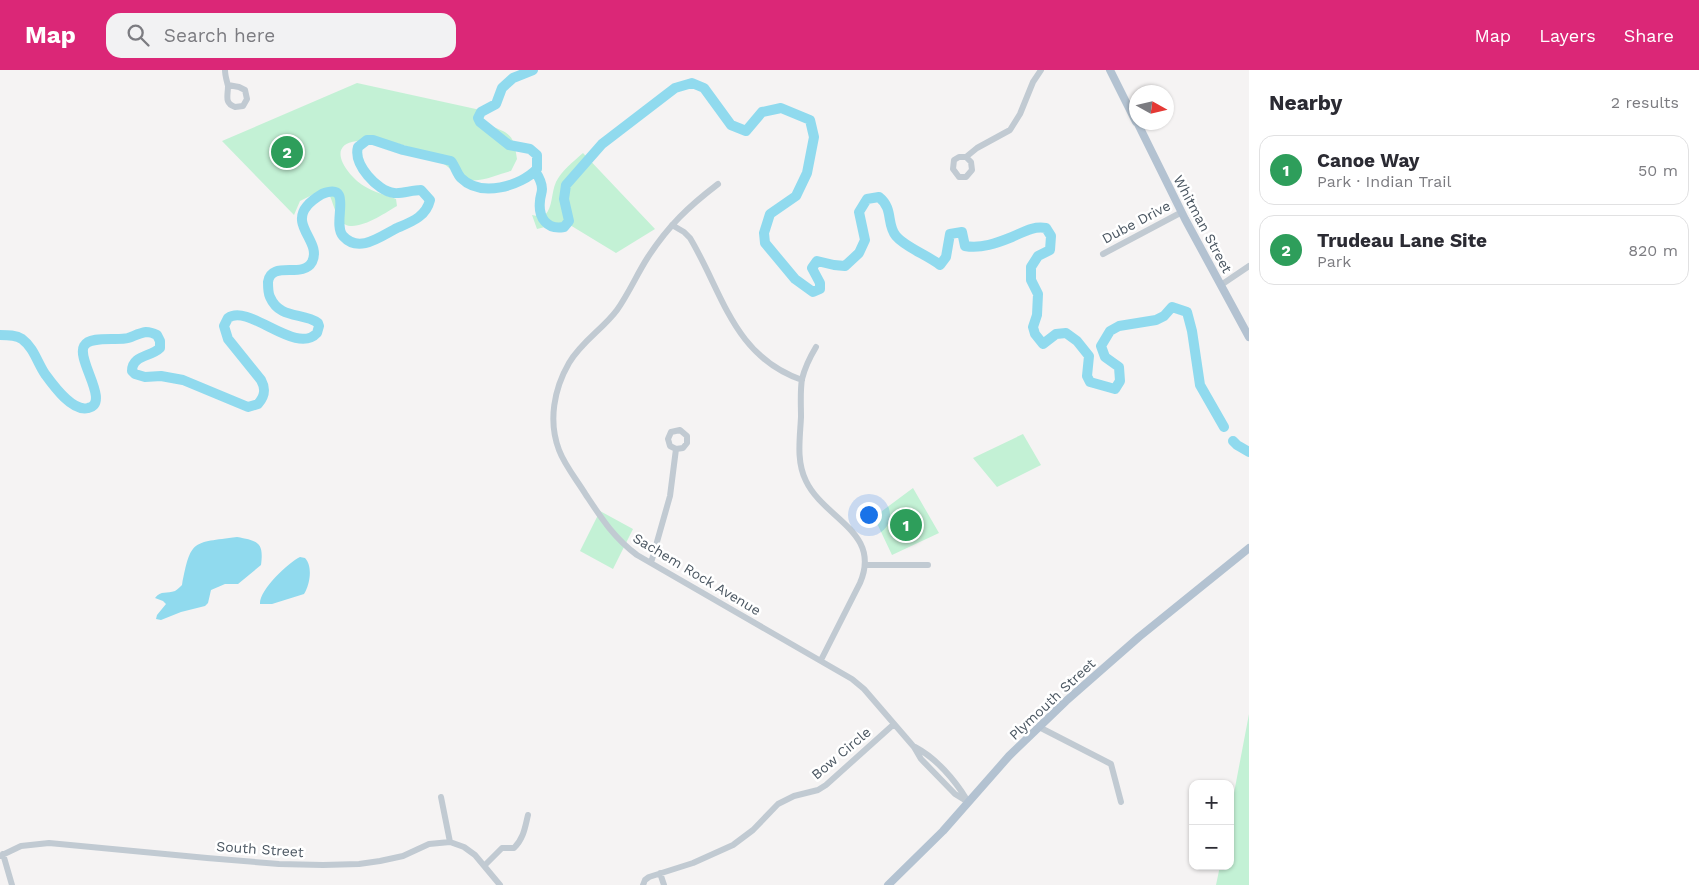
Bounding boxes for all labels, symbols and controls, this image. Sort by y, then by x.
search box [106,13,456,58]
text: Map [25,21,76,49]
icon: search [124,21,152,49]
text: Search here [164,24,275,47]
text: Map [1474,25,1511,46]
text: Layers [1539,25,1596,46]
text: Share [1624,25,1674,46]
north arrow [1129,85,1174,130]
text: Nearby [1269,90,1342,115]
text: 2 results [1611,93,1679,112]
pin: 2 [271,133,303,171]
text: Canoe Way [1317,149,1419,172]
text: 1 [1283,161,1289,180]
text: 50 m [1638,161,1678,180]
street label: Whitman Street [1170,172,1236,276]
text: Park · Indian Trail [1317,172,1452,191]
street label: Dube Drive [1099,197,1173,247]
text: Trudeau Lane Site [1317,229,1487,252]
text: 2 [1281,241,1291,260]
text: 820 m [1628,241,1678,260]
text: Park [1317,252,1351,271]
your location [856,502,882,528]
pin: 1 [890,506,922,544]
street label: Sachem Rock Avenue [630,530,764,618]
street label: Plymouth Street [1006,655,1098,743]
street label: Bow Circle [808,724,874,782]
map controls [1189,780,1234,870]
button: + [1189,780,1234,825]
button: − [1189,825,1234,870]
street label: South Street [216,838,304,860]

